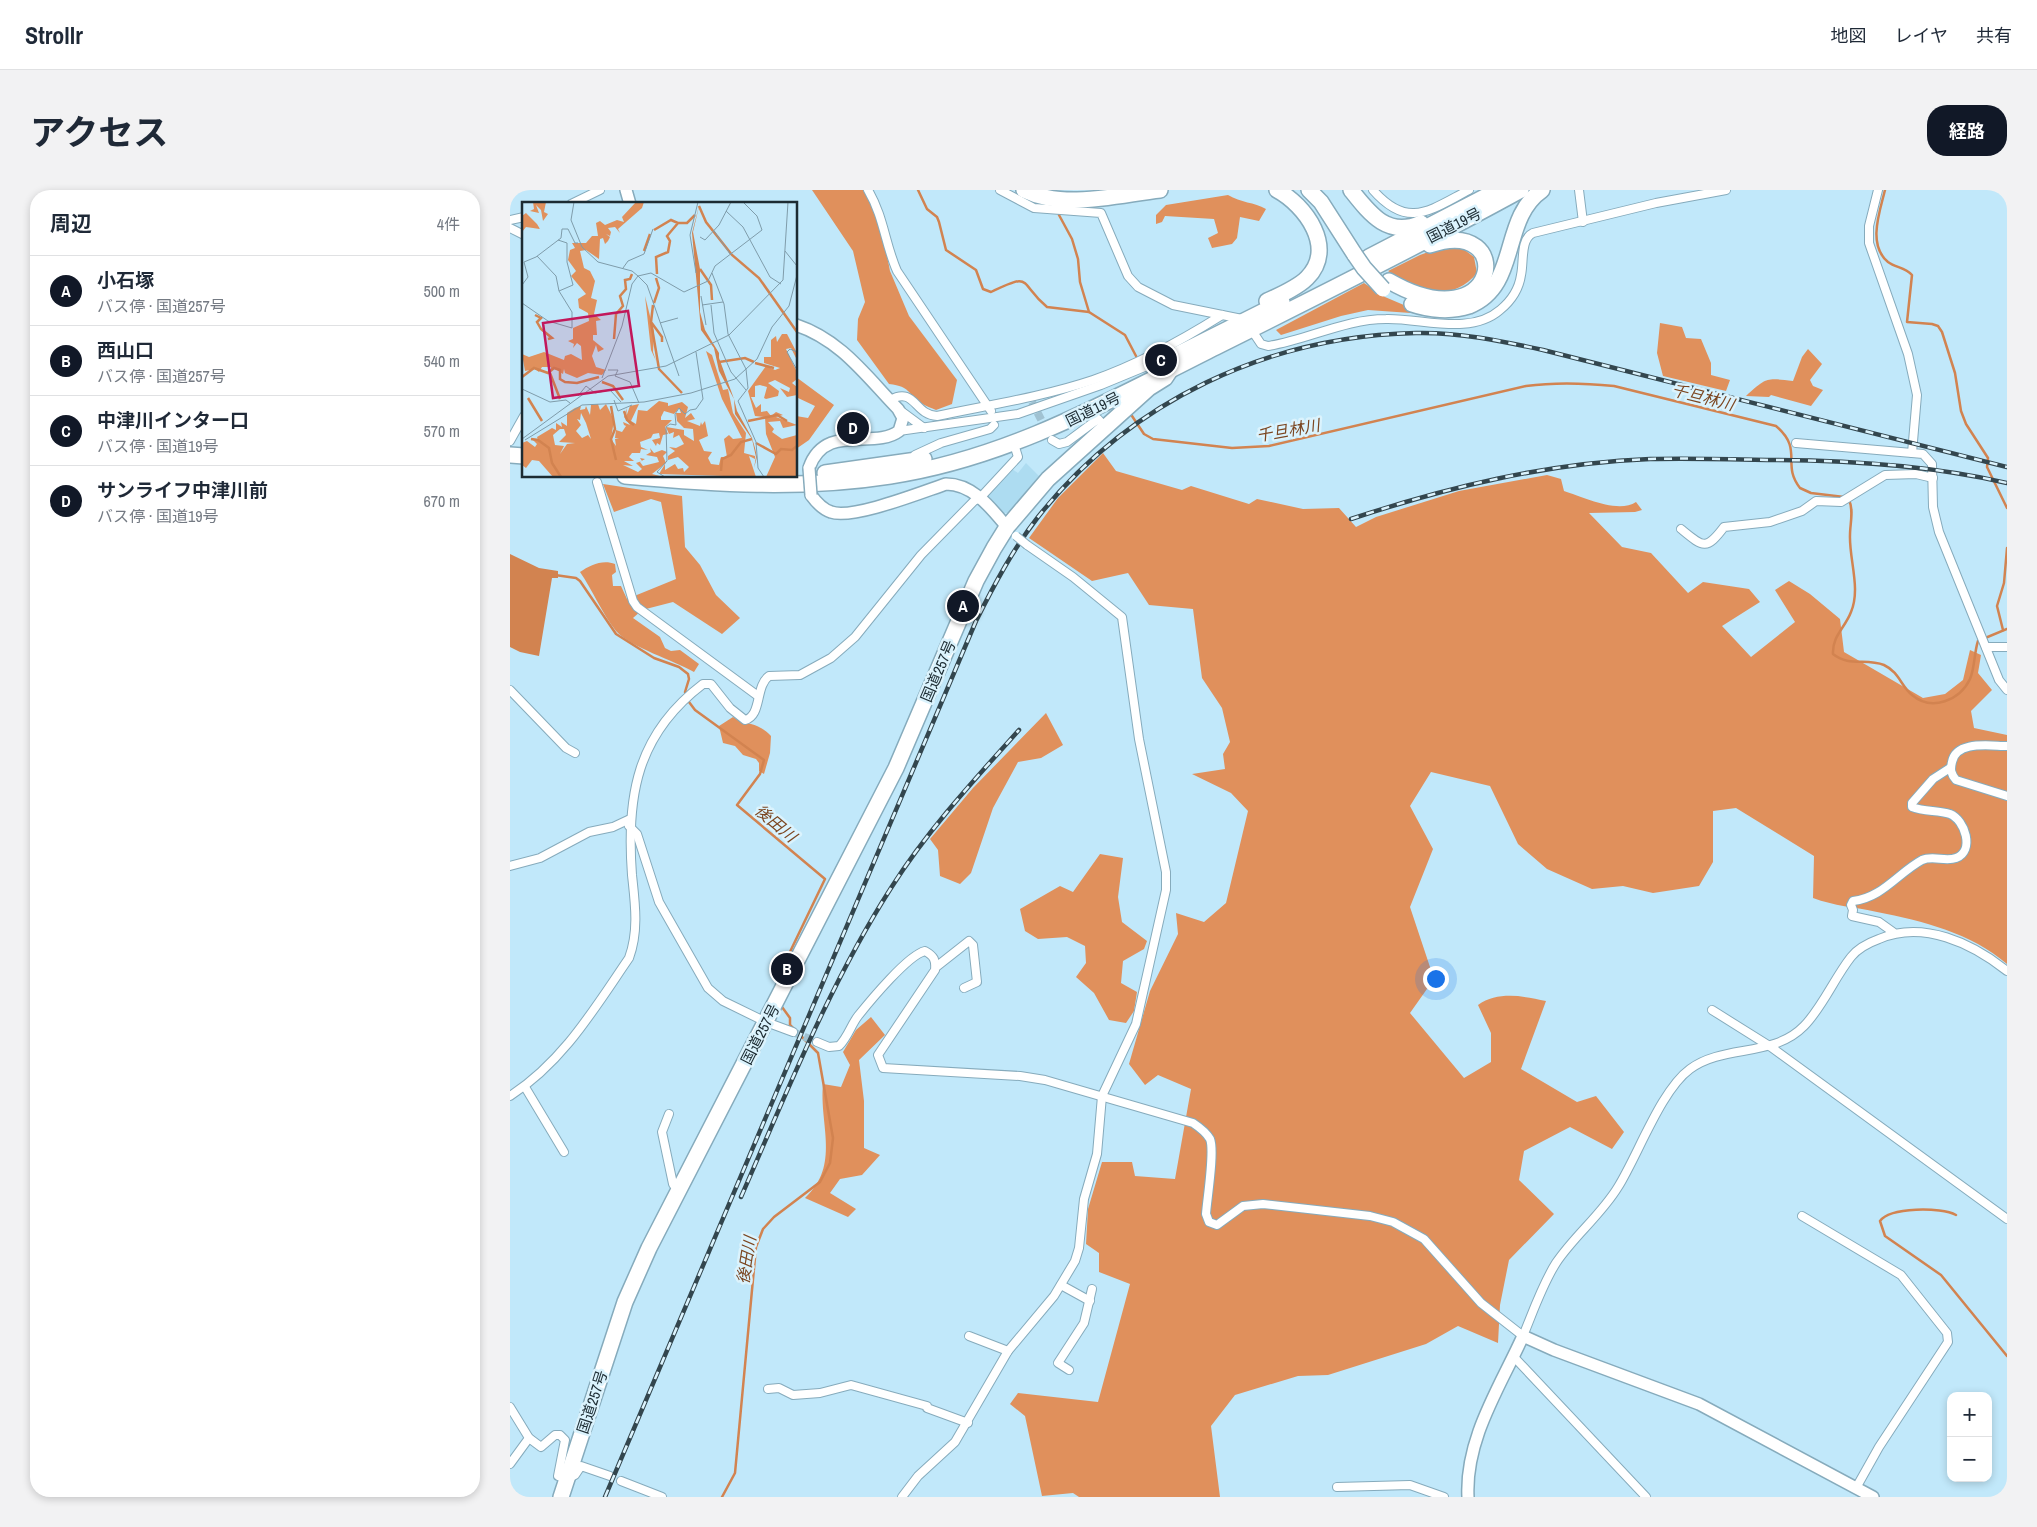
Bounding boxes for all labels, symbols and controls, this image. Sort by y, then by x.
text: Strollr [25,19,83,51]
text: 地図 [1831,23,1867,48]
text: レイヤ [1895,23,1948,48]
text: 共有 [1976,23,2012,48]
button: 経路 [1927,105,2007,156]
text: アクセス [30,109,168,156]
inset map [522,202,798,478]
street label: 国道19号 [1423,202,1485,248]
text: 周辺 [50,209,92,238]
text: 4件 [437,213,460,235]
text: 小石塚 [97,267,154,293]
text: A [61,280,71,302]
text: 500 m [424,280,460,302]
text: バス停 · 国道257号 [97,295,226,317]
text: 西山口 [97,337,154,363]
pin: C [1145,341,1177,379]
text: B [61,350,71,372]
text: 540 m [424,350,460,372]
text: バス停 · 国道257号 [97,365,226,387]
water label: 千旦林川 [1669,379,1739,416]
street label: 国道19号 [1062,387,1124,431]
text: 中津川インター口 [97,407,249,433]
pin: D [837,409,869,447]
water label: 千旦林川 [1255,413,1323,446]
text: C [61,420,71,442]
text: 570 m [424,420,460,442]
text: バス停 · 国道19号 [97,435,219,457]
text: サンライフ中津川前 [97,477,268,503]
text: D [61,490,71,512]
text: 670 m [424,490,460,512]
text: バス停 · 国道19号 [97,505,219,527]
pin: A [947,587,979,625]
street label: 国道257号 [916,637,960,705]
water label: 後田川 [751,799,803,848]
pin: B [771,950,803,988]
your location [1423,966,1449,992]
street label: 国道257号 [736,1000,784,1068]
water label: 後田川 [731,1233,761,1285]
street label: 国道257号 [572,1368,612,1436]
map controls [1947,1392,1992,1482]
button: + [1947,1392,1992,1437]
button: − [1947,1437,1992,1482]

